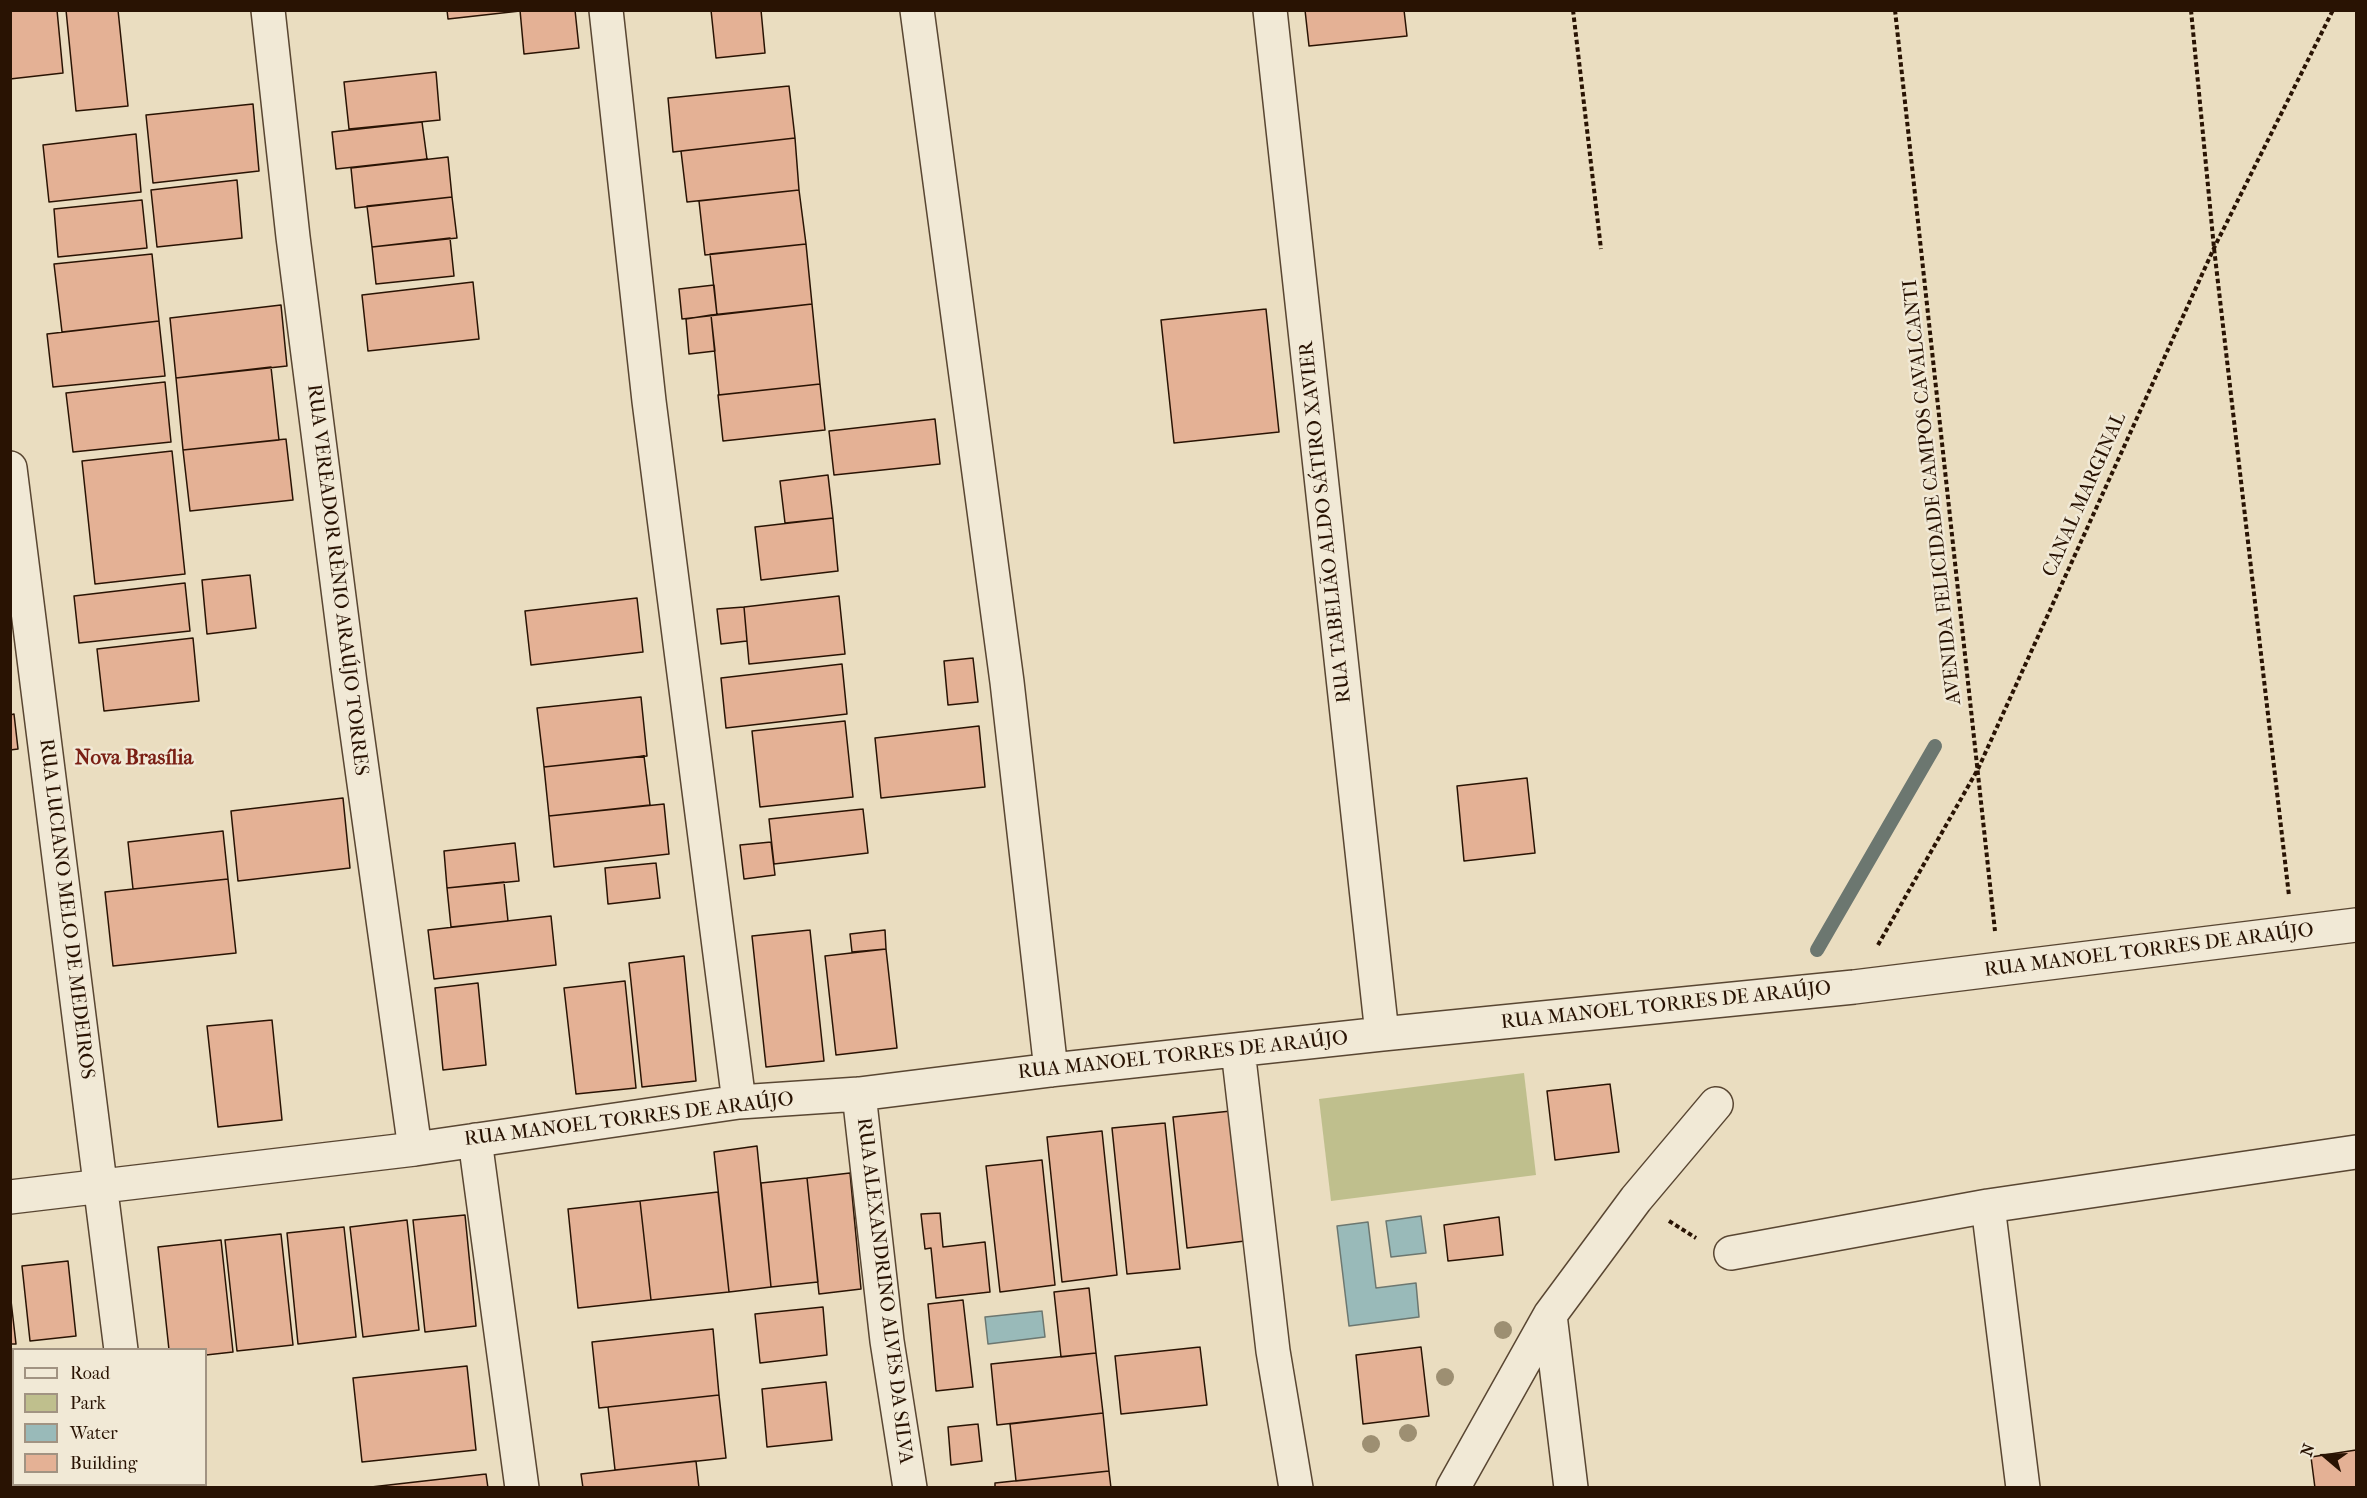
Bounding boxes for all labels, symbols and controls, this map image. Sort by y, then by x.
street label: AVENIDA FELICIDADE CAMPOS CAVALCANTI [1899,278,1967,706]
street label: RUA TABELIÃO ALDO SÁTIRO XAVIER [1295,340,1357,704]
street label: RUA VEREADOR RÊNIO ARAÚJO TORRES [301,383,373,777]
street label: CANAL MARGINAL [2038,409,2132,581]
street label: RUA LUCIANO MELO DE MEDEIROS [33,737,99,1081]
district label: Nova Brasília [75,746,193,772]
street label: RUA MANOEL TORRES DE ARAÚJO [1983,919,2315,983]
street label: RUA MANOEL TORRES DE ARAÚJO [1500,977,1832,1035]
street label: RUA MANOEL TORRES DE ARAÚJO [1017,1027,1349,1085]
street label: RUA MANOEL TORRES DE ARAÚJO [463,1088,795,1152]
street label: RUA ALEXANDRINO ALVES DA SILVA [851,1116,917,1466]
legend [12,1348,207,1486]
text: Road [70,1363,110,1384]
text: Park [70,1393,106,1414]
text: Water [70,1423,118,1444]
north arrow [2295,1426,2355,1486]
text: N [2297,1441,2318,1459]
text: Building [70,1453,137,1474]

